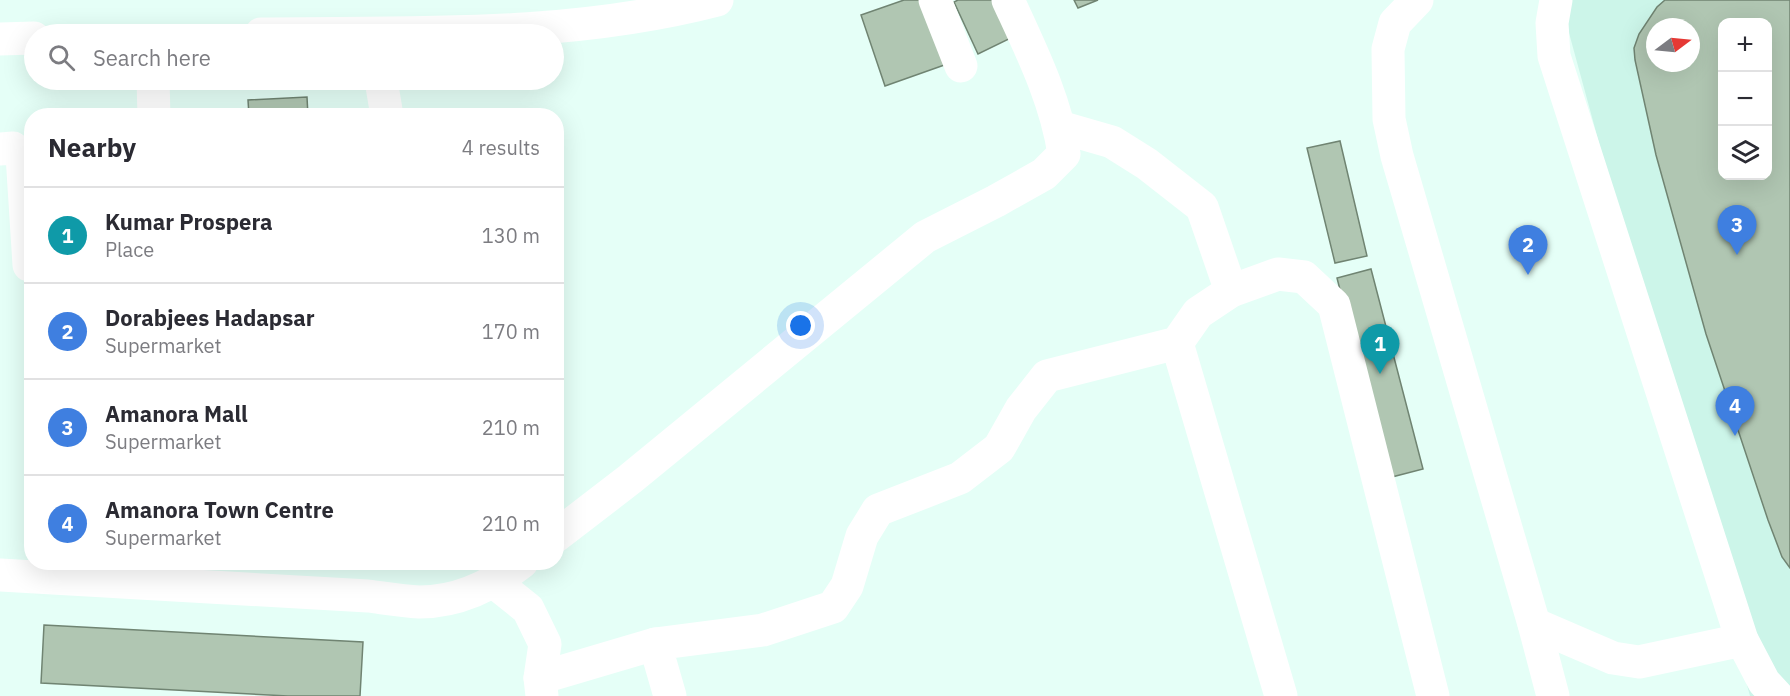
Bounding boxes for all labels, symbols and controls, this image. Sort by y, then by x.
north arrow [1646,18,1700,72]
map controls [1718,18,1772,180]
button: + [1718,18,1772,72]
search box [24,24,564,90]
icon: search [45,41,78,74]
text: Search here [93,43,211,72]
button: − [1718,72,1772,126]
button: layers [1718,126,1772,180]
text: Nearby [48,130,136,164]
text: 4 results [462,134,540,161]
pin: 3 [1718,206,1756,255]
text: Kumar Prospera [105,207,273,236]
text: 1 [62,222,74,249]
text: 130 m [482,222,540,249]
pin: 2 [1508,226,1547,275]
text: Place [105,236,154,263]
text: Dorabjees Hadapsar [105,303,315,332]
your location [786,311,815,340]
text: 2 [62,318,74,345]
text: 170 m [482,318,540,345]
pin: 1 [1360,324,1400,374]
text: Supermarket [105,332,222,359]
pin: 4 [1716,386,1754,436]
text: Amanora Mall [105,399,248,428]
text: 3 [62,414,74,441]
text: 210 m [482,414,540,441]
text: Supermarket [105,428,222,455]
text: Amanora Town Centre [105,495,334,524]
text: 4 [62,510,74,537]
text: 210 m [482,510,540,537]
text: Supermarket [105,524,222,551]

